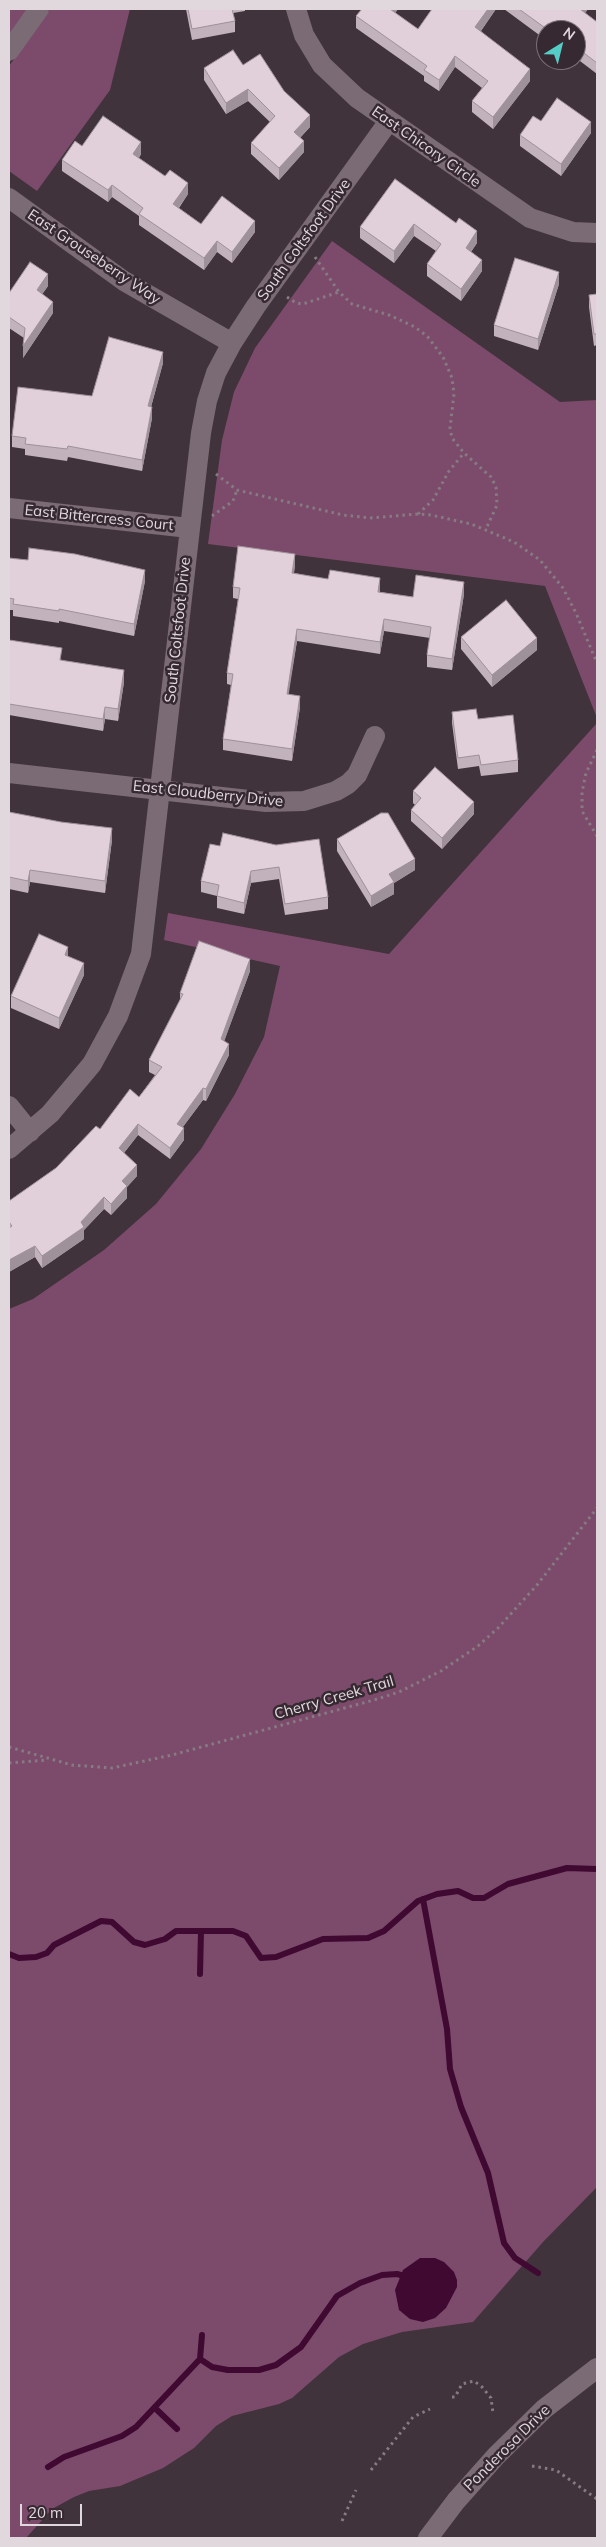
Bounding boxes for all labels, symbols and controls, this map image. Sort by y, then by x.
north arrow [536,20,586,70]
text: N [560,23,579,44]
street label: East Chicory Circle [368,103,484,191]
street label: South Coltsfoot Drive [254,175,354,305]
street label: East Grouseberry Way [24,206,164,308]
street label: East Bittercress Court [24,501,174,535]
street label: South Coltsfoot Drive [161,556,195,704]
street label: East Cloudberry Drive [132,777,284,811]
street label: Cherry Creek Trail [272,1672,396,1724]
street label: Ponderosa Drive [460,2401,554,2495]
scale bar [22,2494,85,2526]
text: 20 m [28,2503,63,2522]

